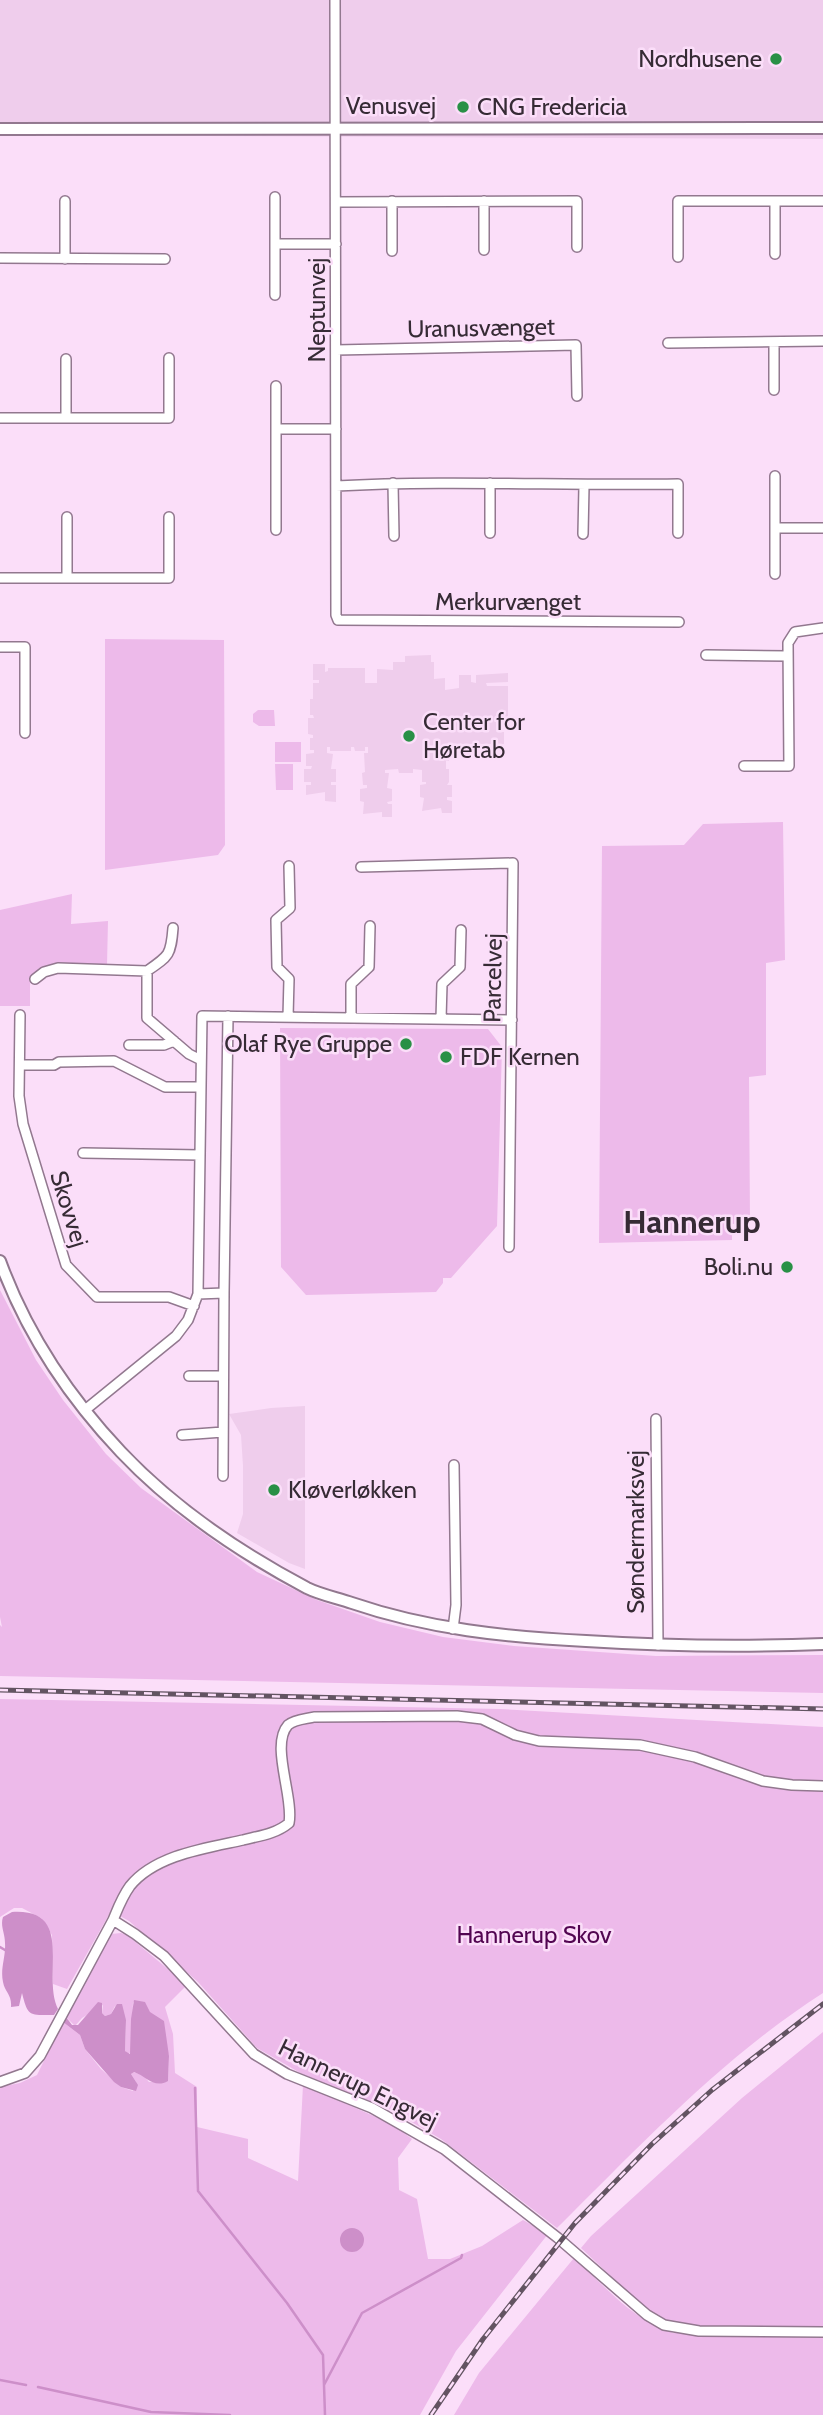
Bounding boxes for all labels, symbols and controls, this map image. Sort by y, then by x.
place label: Nordhusene [638,44,762,73]
marker: Nordhusene [768,51,784,67]
street label: Venusvej [346,91,436,120]
place label: CNG Fredericia [477,92,628,121]
marker: CNG Fredericia [455,99,471,115]
street label: Neptunvej [302,258,331,362]
street label: Uranusvænget [407,312,555,343]
street label: Merkurvænget [435,587,581,616]
place label: Center for Høretab [423,707,525,764]
marker: Center for Høretab [401,728,417,744]
street label: Parcelvej [477,933,508,1023]
place label: Olaf Rye Gruppe [224,1029,392,1058]
marker: Olaf Rye Gruppe [398,1036,414,1052]
place label: FDF Kernen [460,1042,580,1071]
marker: FDF Kernen [438,1049,454,1065]
street label: Skovvej [44,1167,95,1250]
district label: Hannerup [623,1202,761,1241]
place label: Boli.nu [704,1252,773,1281]
marker: Boli.nu [779,1259,795,1275]
street label: Søndermarksvej [621,1450,650,1614]
place label: Kløverløkken [288,1475,417,1504]
marker: Kløverløkken [266,1482,282,1498]
park label: Hannerup Skov [456,1920,612,1949]
street label: Hannerup Engvej [274,2032,443,2135]

